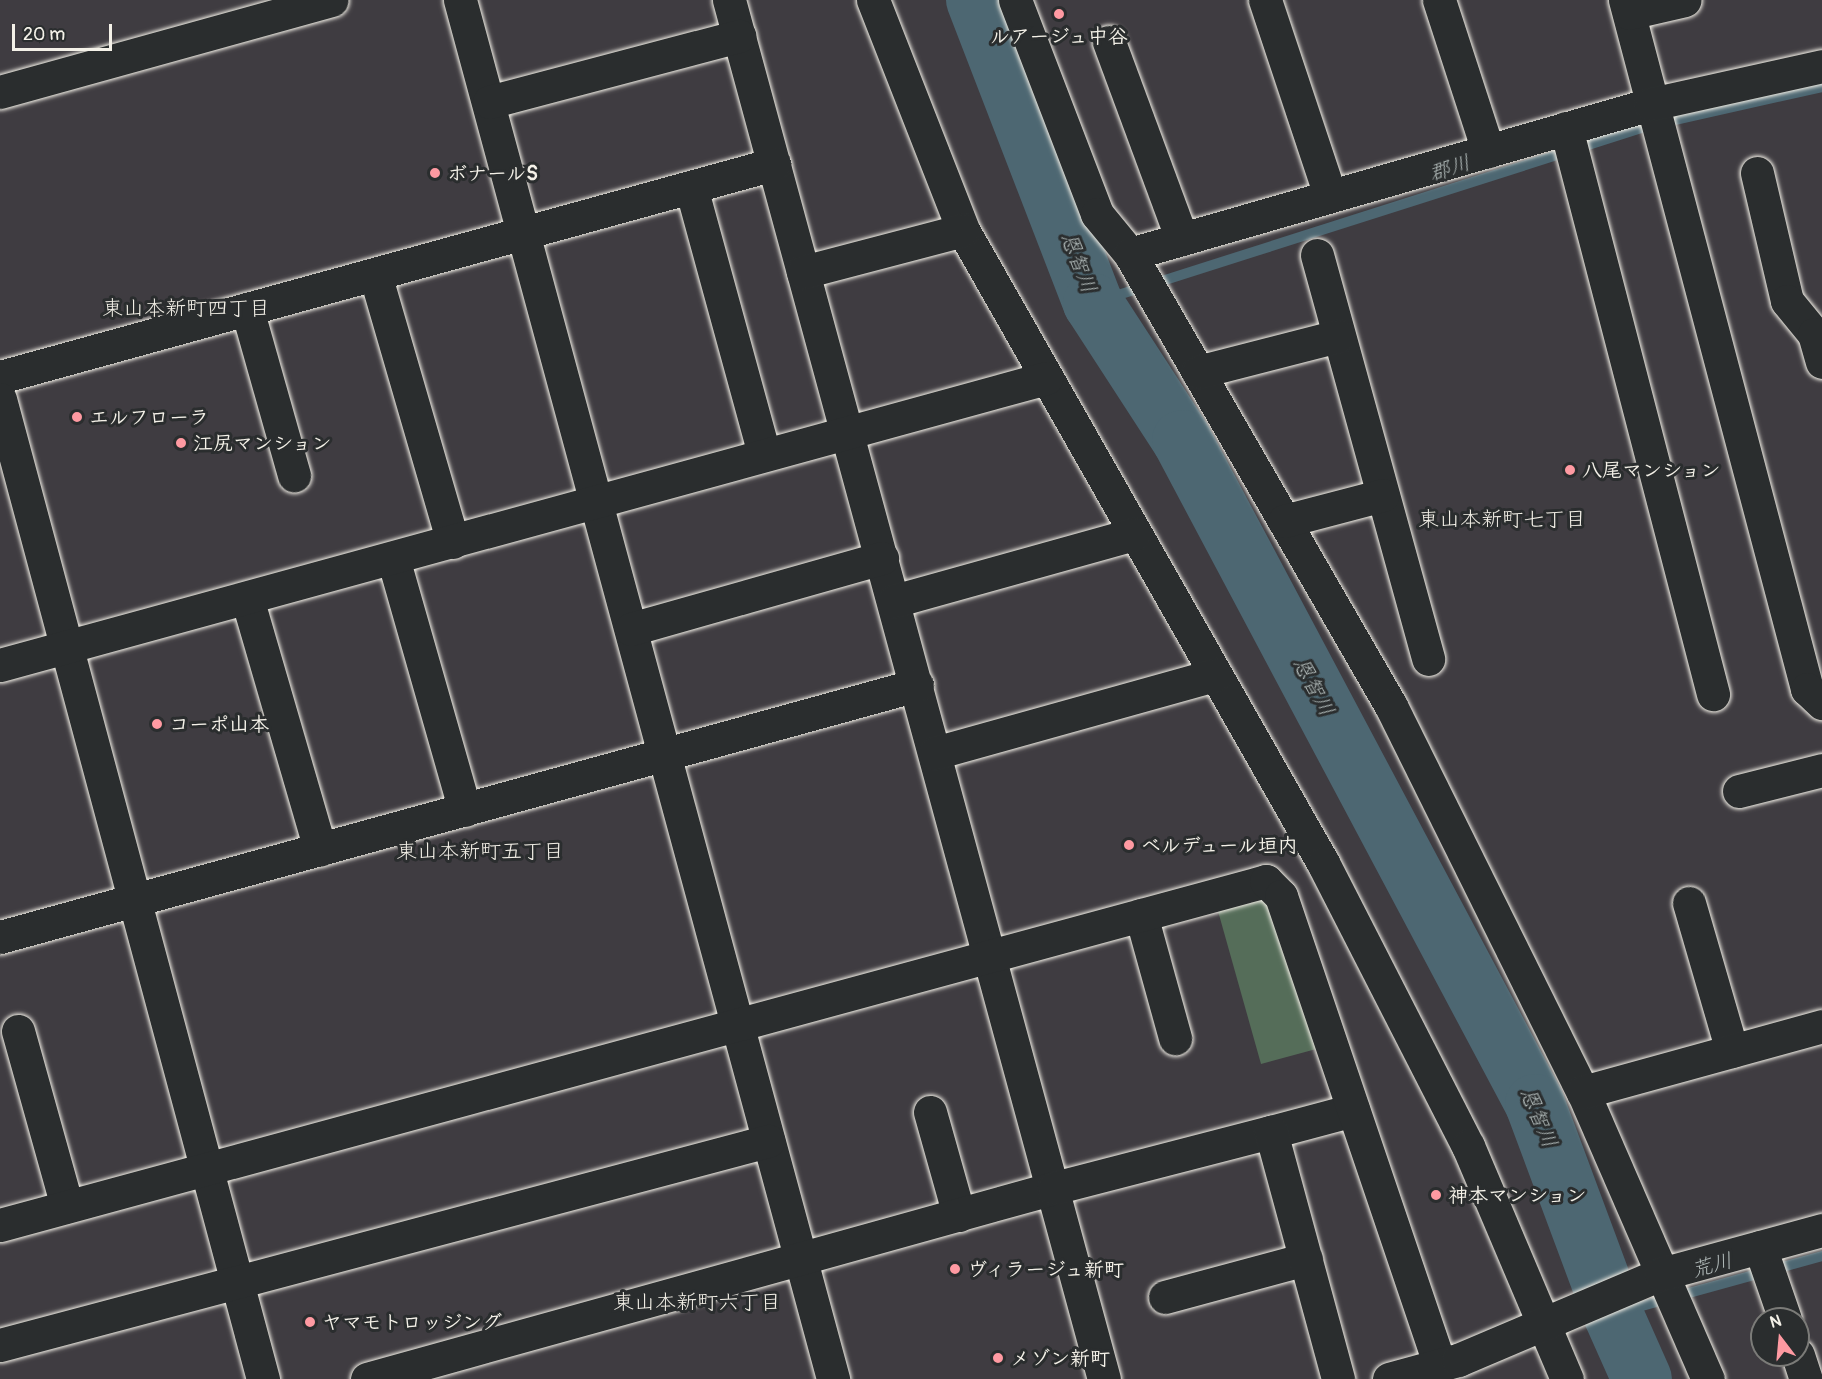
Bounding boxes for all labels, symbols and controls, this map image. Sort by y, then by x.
marker: ルアージュ中谷 [1052,7,1066,21]
scale bar [15,12,116,50]
text: 20 m [23,23,65,46]
place label: ルアージュ中谷 [989,24,1129,48]
water label: 郡川 [1426,151,1474,187]
place label: ボナールS [447,161,539,185]
marker: ボナールS [428,166,442,180]
water label: 恩智川 [1055,229,1101,297]
district label: 東山本新町四丁目 [102,296,270,322]
place label: エルフローラ [89,405,209,429]
marker: エルフローラ [70,410,84,424]
place label: 江尻マンション [193,431,333,455]
marker: 江尻マンション [174,436,188,450]
place label: 八尾マンション [1582,458,1722,482]
marker: 八尾マンション [1563,463,1577,477]
district label: 東山本新町七丁目 [1418,507,1586,533]
water label: 恩智川 [1287,653,1339,721]
place label: コーポ山本 [169,712,269,736]
marker: コーポ山本 [150,717,164,731]
place label: ベルデュール垣内 [1141,833,1301,857]
marker: ベルデュール垣内 [1122,838,1136,852]
district label: 東山本新町五丁目 [396,839,564,865]
water label: 恩智川 [1514,1084,1562,1152]
place label: 神本マンション [1448,1183,1588,1207]
marker: 神本マンション [1429,1188,1443,1202]
water label: 荒川 [1688,1248,1736,1284]
place label: ヴィラージュ新町 [967,1257,1127,1281]
marker: ヴィラージュ新町 [948,1262,962,1276]
district label: 東山本新町六丁目 [613,1290,781,1316]
north arrow [1750,1307,1810,1367]
place label: ヤマモトロッジング [322,1310,502,1334]
text: N [1768,1311,1784,1333]
marker: ヤマモトロッジング [303,1315,317,1329]
place label: メゾン新町 [1010,1346,1110,1370]
marker: メゾン新町 [991,1351,1005,1365]

